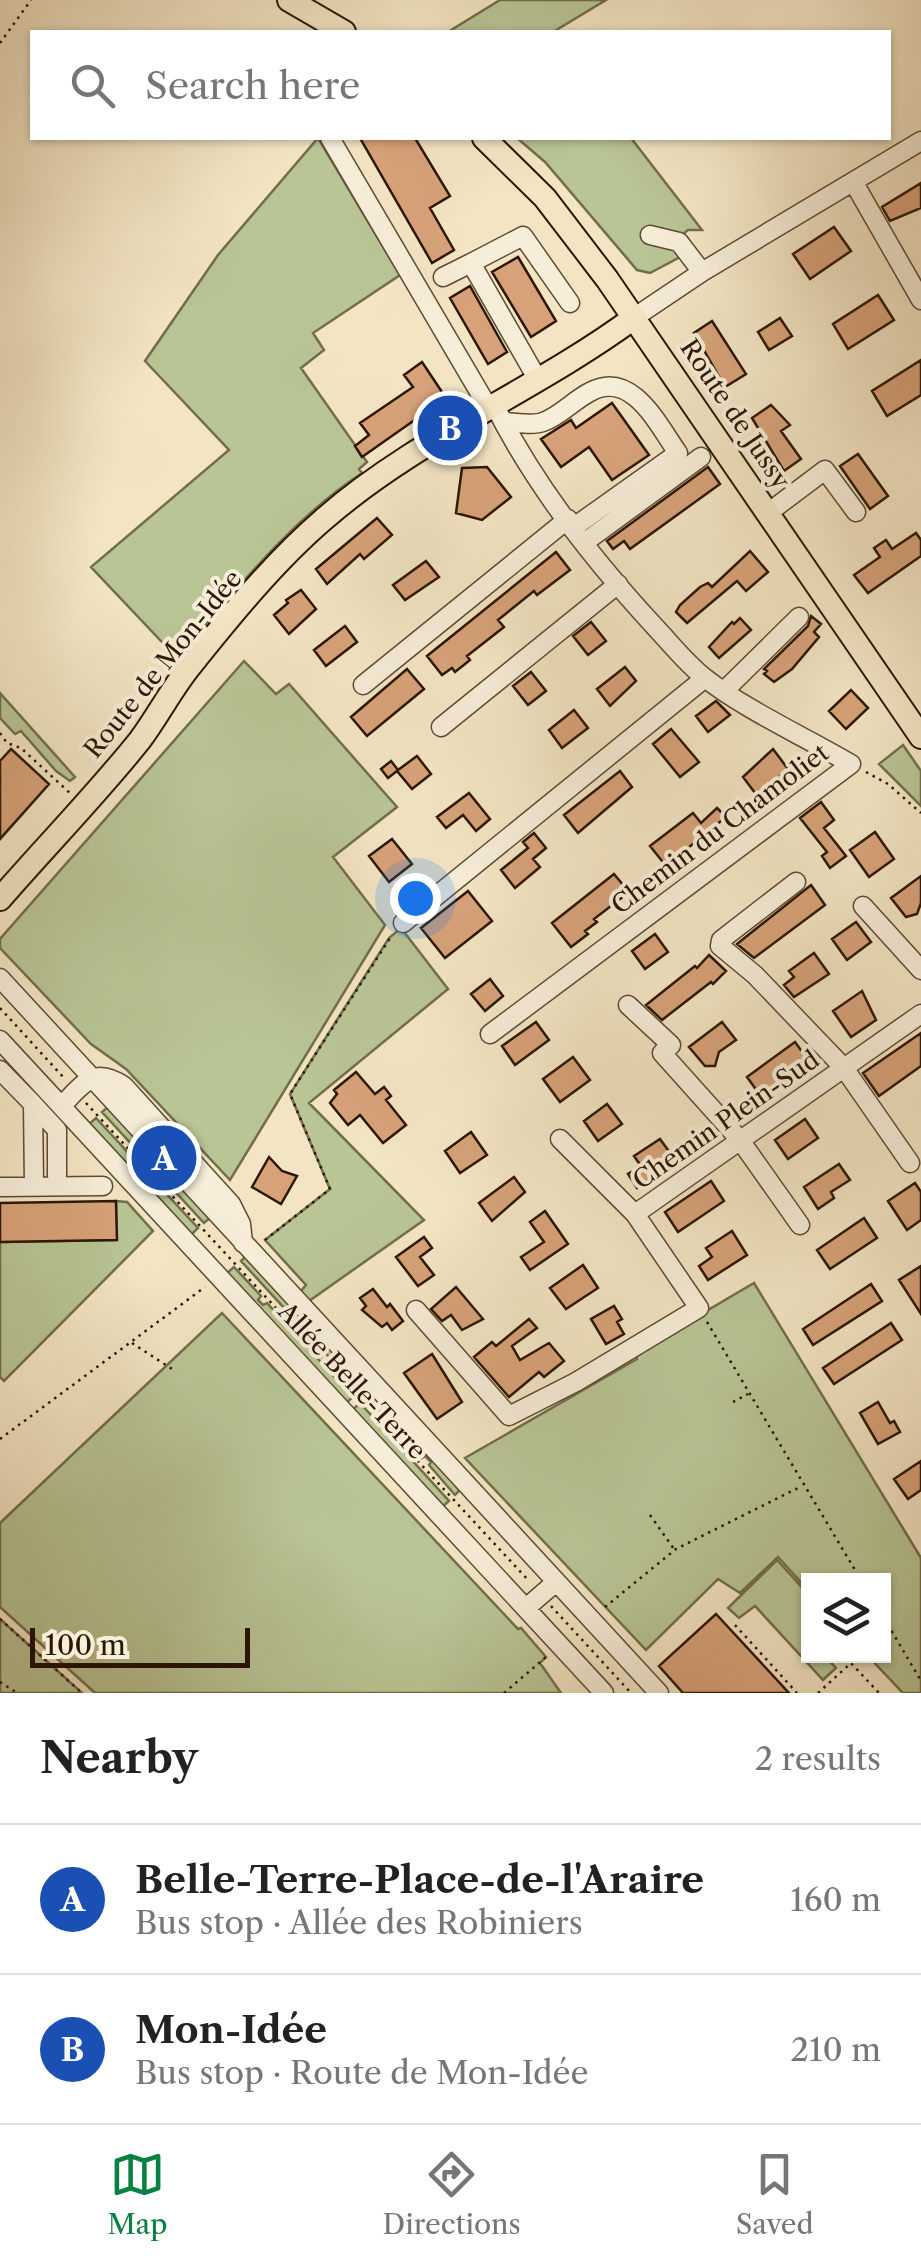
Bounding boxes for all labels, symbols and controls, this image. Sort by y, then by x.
search box [30,30,891,140]
icon: search [65,58,120,113]
text: Search here [145,62,360,109]
street label: Route de Jussy [674,333,797,496]
pin: B [418,390,482,466]
street label: Route de Mon-Idée [78,564,248,764]
street label: Chemin du Chamoliet [605,737,835,921]
your location [390,873,441,924]
street label: Chemin Plein-Sud [627,1044,825,1196]
pin: A [132,1120,196,1196]
street label: Allée Belle-Terre [271,1295,433,1466]
map controls [801,1573,891,1663]
button: layers [801,1573,891,1663]
scale bar [30,1623,250,1668]
text: 100 m [45,1628,126,1662]
text: Nearby [40,1732,198,1784]
text: 2 results [755,1739,881,1778]
text: Belle-Terre-Place-de-l'Araire [135,1856,704,1903]
text: A [60,1880,85,1919]
text: 160 m [790,1880,881,1919]
text: Bus stop · Allée des Robiniers [135,1903,583,1942]
text: Mon-Idée [135,2006,327,2053]
text: B [61,2030,84,2069]
text: 210 m [791,2030,881,2069]
text: Bus stop · Route de Mon-Idée [135,2053,588,2092]
tab: Map [107,2147,168,2241]
tab: Directions [382,2147,521,2241]
tab: Saved [736,2147,814,2241]

